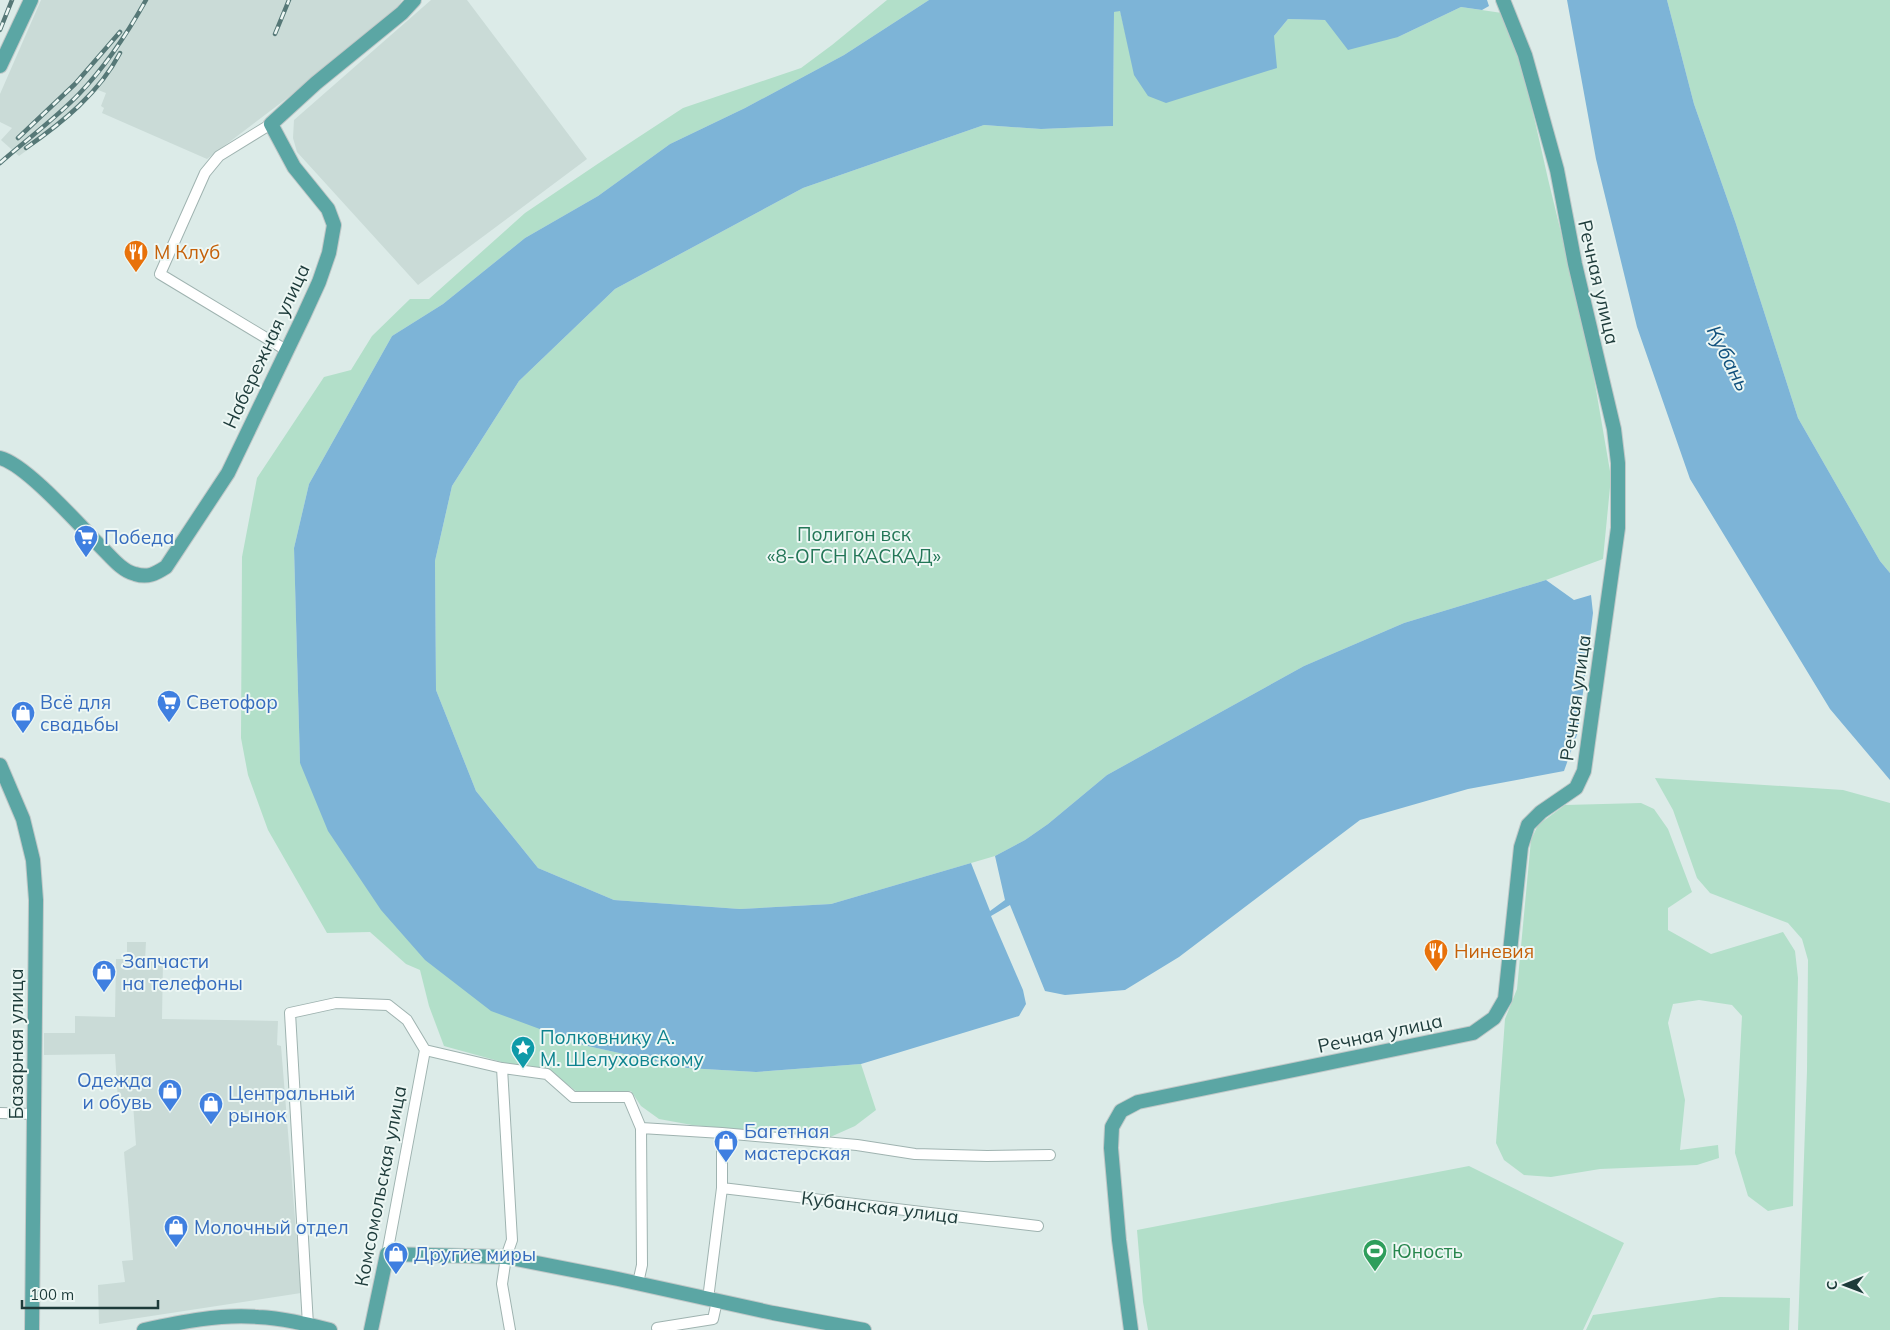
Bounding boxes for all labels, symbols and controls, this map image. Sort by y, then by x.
street label: Речная улица [1573,217,1625,347]
restaurant icon: М Клуб [123,239,149,273]
place label: М Клуб [154,240,220,264]
street label: Набережная улица [217,260,315,432]
water label: Кубань [1702,321,1756,395]
park label: Полигон вск «8-ОГСН КАСКАД» [767,522,941,568]
supermarket icon: Победа [73,524,99,558]
place label: Победа [104,525,174,549]
street label: Речная улица [1554,633,1596,763]
supermarket icon: Светофор [156,689,182,723]
place label: Всё для свадьбы [40,690,119,736]
place label: Светофор [186,690,278,714]
shop icon: Всё для свадьбы [10,700,36,734]
restaurant icon: Ниневия [1423,938,1449,972]
place label: Ниневия [1454,939,1534,963]
place label: Запчасти на телефоны [122,949,243,995]
shop icon: Запчасти на телефоны [91,959,117,993]
street label: Базарная улица [4,969,28,1120]
street label: Речная улица [1315,1008,1445,1058]
place label: Полковнику А. М. Шелуховскому [540,1025,704,1071]
place icon: Полковнику А. М. Шелуховскому [510,1035,536,1069]
place label: Одежда и обувь [77,1068,152,1114]
shop icon: Одежда и обувь [157,1078,183,1112]
place label: Центральный рынок [228,1081,355,1127]
street label: Комсомольская улица [349,1083,411,1289]
shop icon: Центральный рынок [198,1091,224,1125]
place label: Багетная мастерская [744,1119,851,1165]
shop icon: Багетная мастерская [713,1129,739,1163]
street label: Кубанская улица [800,1185,960,1229]
shop icon: Молочный отдел [163,1214,189,1248]
place label: Молочный отдел [194,1215,349,1239]
sports icon: Юность [1362,1238,1388,1272]
place label: Юность [1392,1239,1463,1263]
shop icon: Другие миры [383,1241,409,1275]
place label: Другие миры [414,1242,536,1266]
north arrow [1820,1260,1870,1310]
scale bar [22,1278,159,1310]
text: С [1823,1280,1841,1290]
text: 100 m [30,1285,74,1304]

